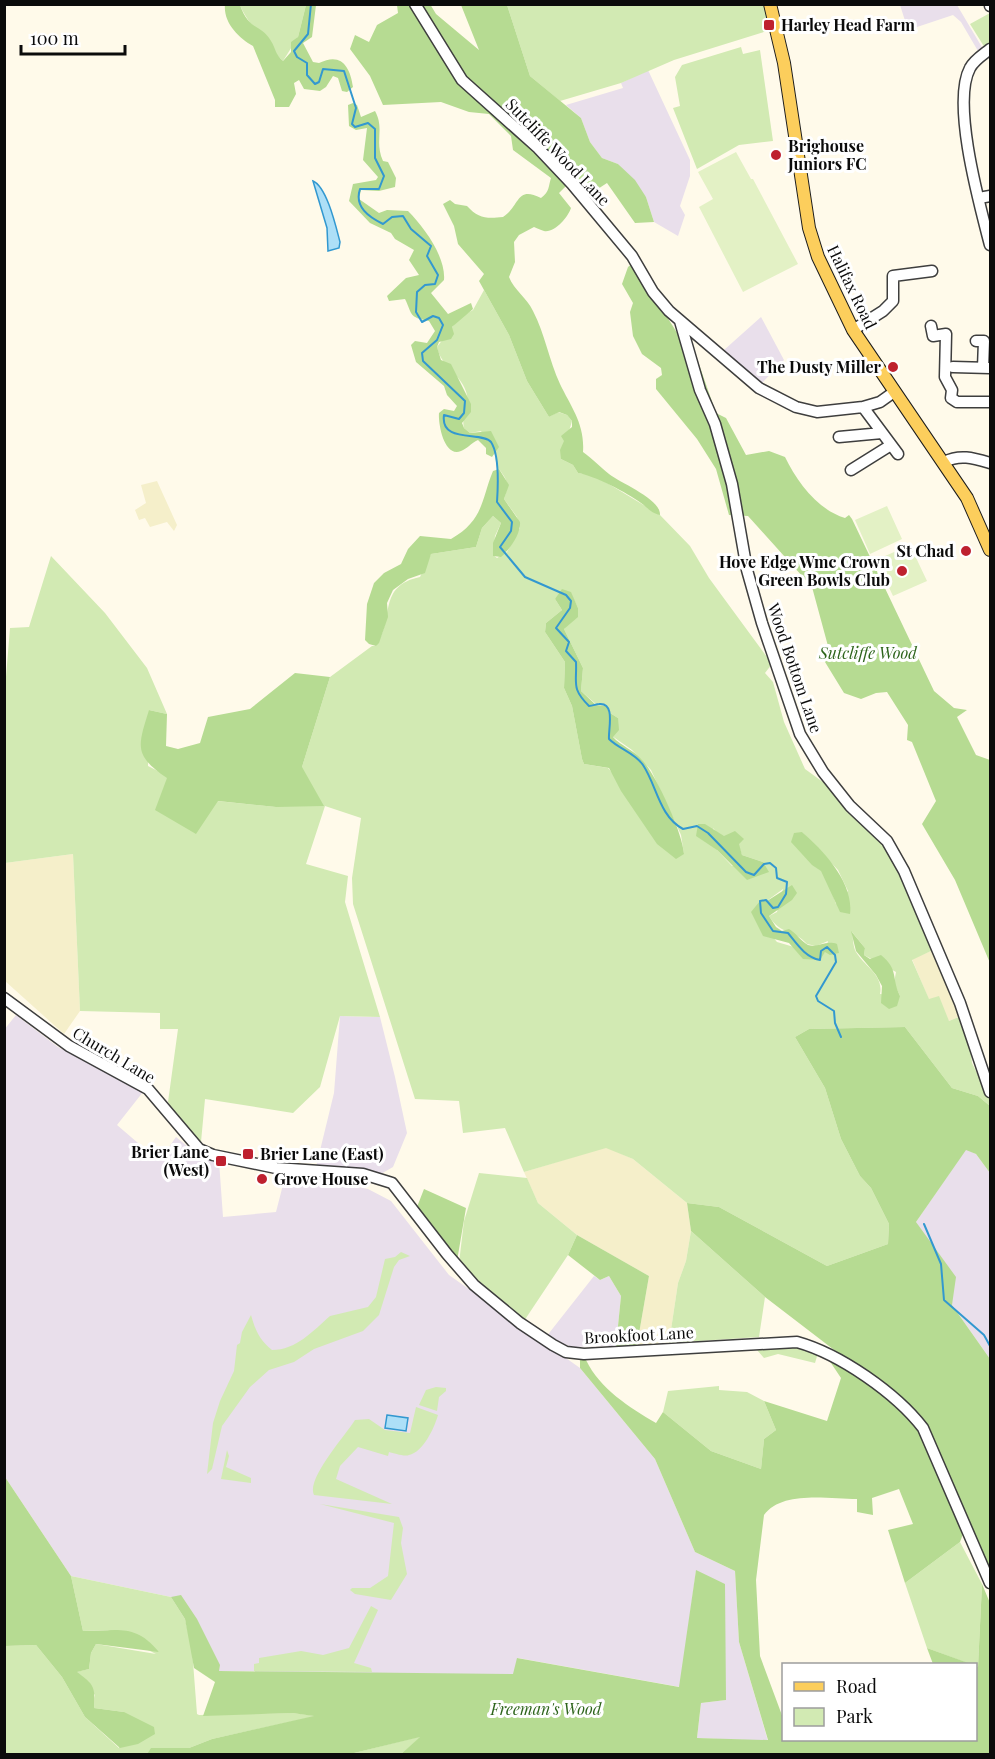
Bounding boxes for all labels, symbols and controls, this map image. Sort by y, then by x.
place label: Harley Head Farm [781,14,915,35]
scale bar [21,18,124,56]
marker: Harley Head Farm [762,18,776,32]
text: 100 m [30,26,79,50]
street label: Sutcliffe Wood Lane [502,93,615,210]
place label: Brighouse Juniors FC [787,135,866,174]
marker: Brighouse Juniors FC [769,148,783,162]
street label: Halifax Road [823,241,882,332]
place label: The Dusty Miller [757,356,882,377]
marker: The Dusty Miller [886,360,900,374]
place label: St Chad [897,540,954,561]
marker: St Chad [959,544,973,558]
place label: Hove Edge Wmc Crown Green Bowls Club [719,551,890,590]
marker: Hove Edge Wmc Crown Green Bowls Club [895,564,909,578]
street label: Wood Bottom Lane [763,599,827,735]
park label: Sutcliffe Wood [818,642,918,663]
street label: Church Lane [69,1022,159,1087]
place label: Brier Lane (West) [131,1141,209,1180]
place label: Brier Lane (East) [260,1143,384,1164]
marker: Brier Lane (East) [241,1147,255,1161]
marker: Brier Lane (West) [214,1154,228,1168]
place label: Grove House [274,1168,368,1189]
marker: Grove House [255,1172,269,1186]
street label: Brookfoot Lane [584,1321,694,1348]
legend [782,1663,977,1741]
text: Road [836,1674,877,1698]
park label: Freeman's Wood [490,1698,603,1719]
text: Park [836,1704,873,1728]

